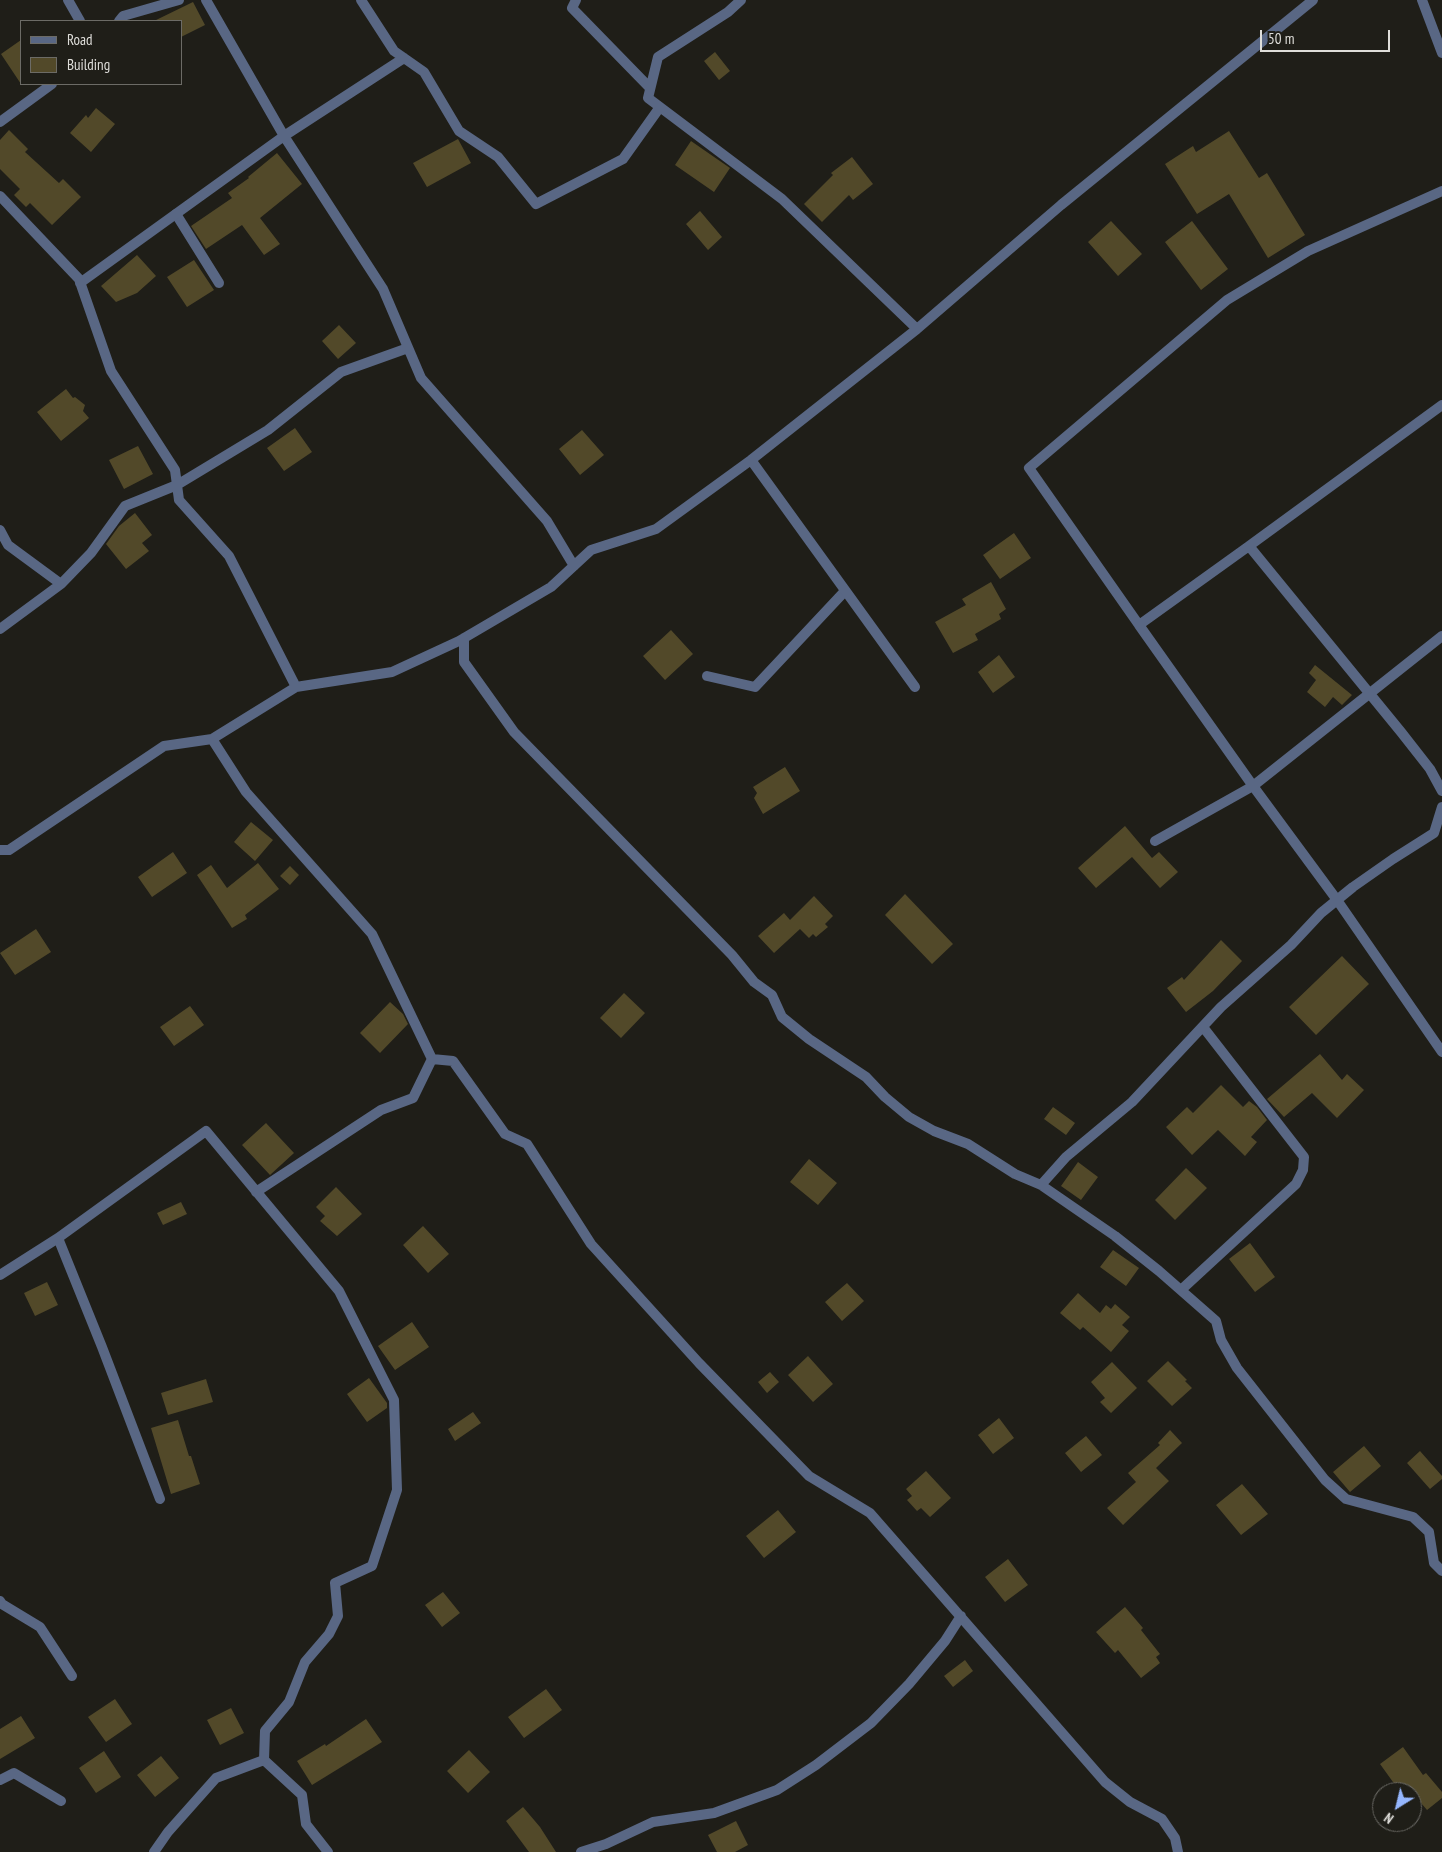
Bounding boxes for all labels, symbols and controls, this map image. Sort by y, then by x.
legend [20,20,182,85]
scale bar [1262,20,1392,52]
text: 50 m [1268,29,1294,48]
text: Road [67,30,93,49]
text: Building [67,55,110,74]
north arrow [1372,1782,1422,1832]
text: N [1380,1809,1397,1828]

